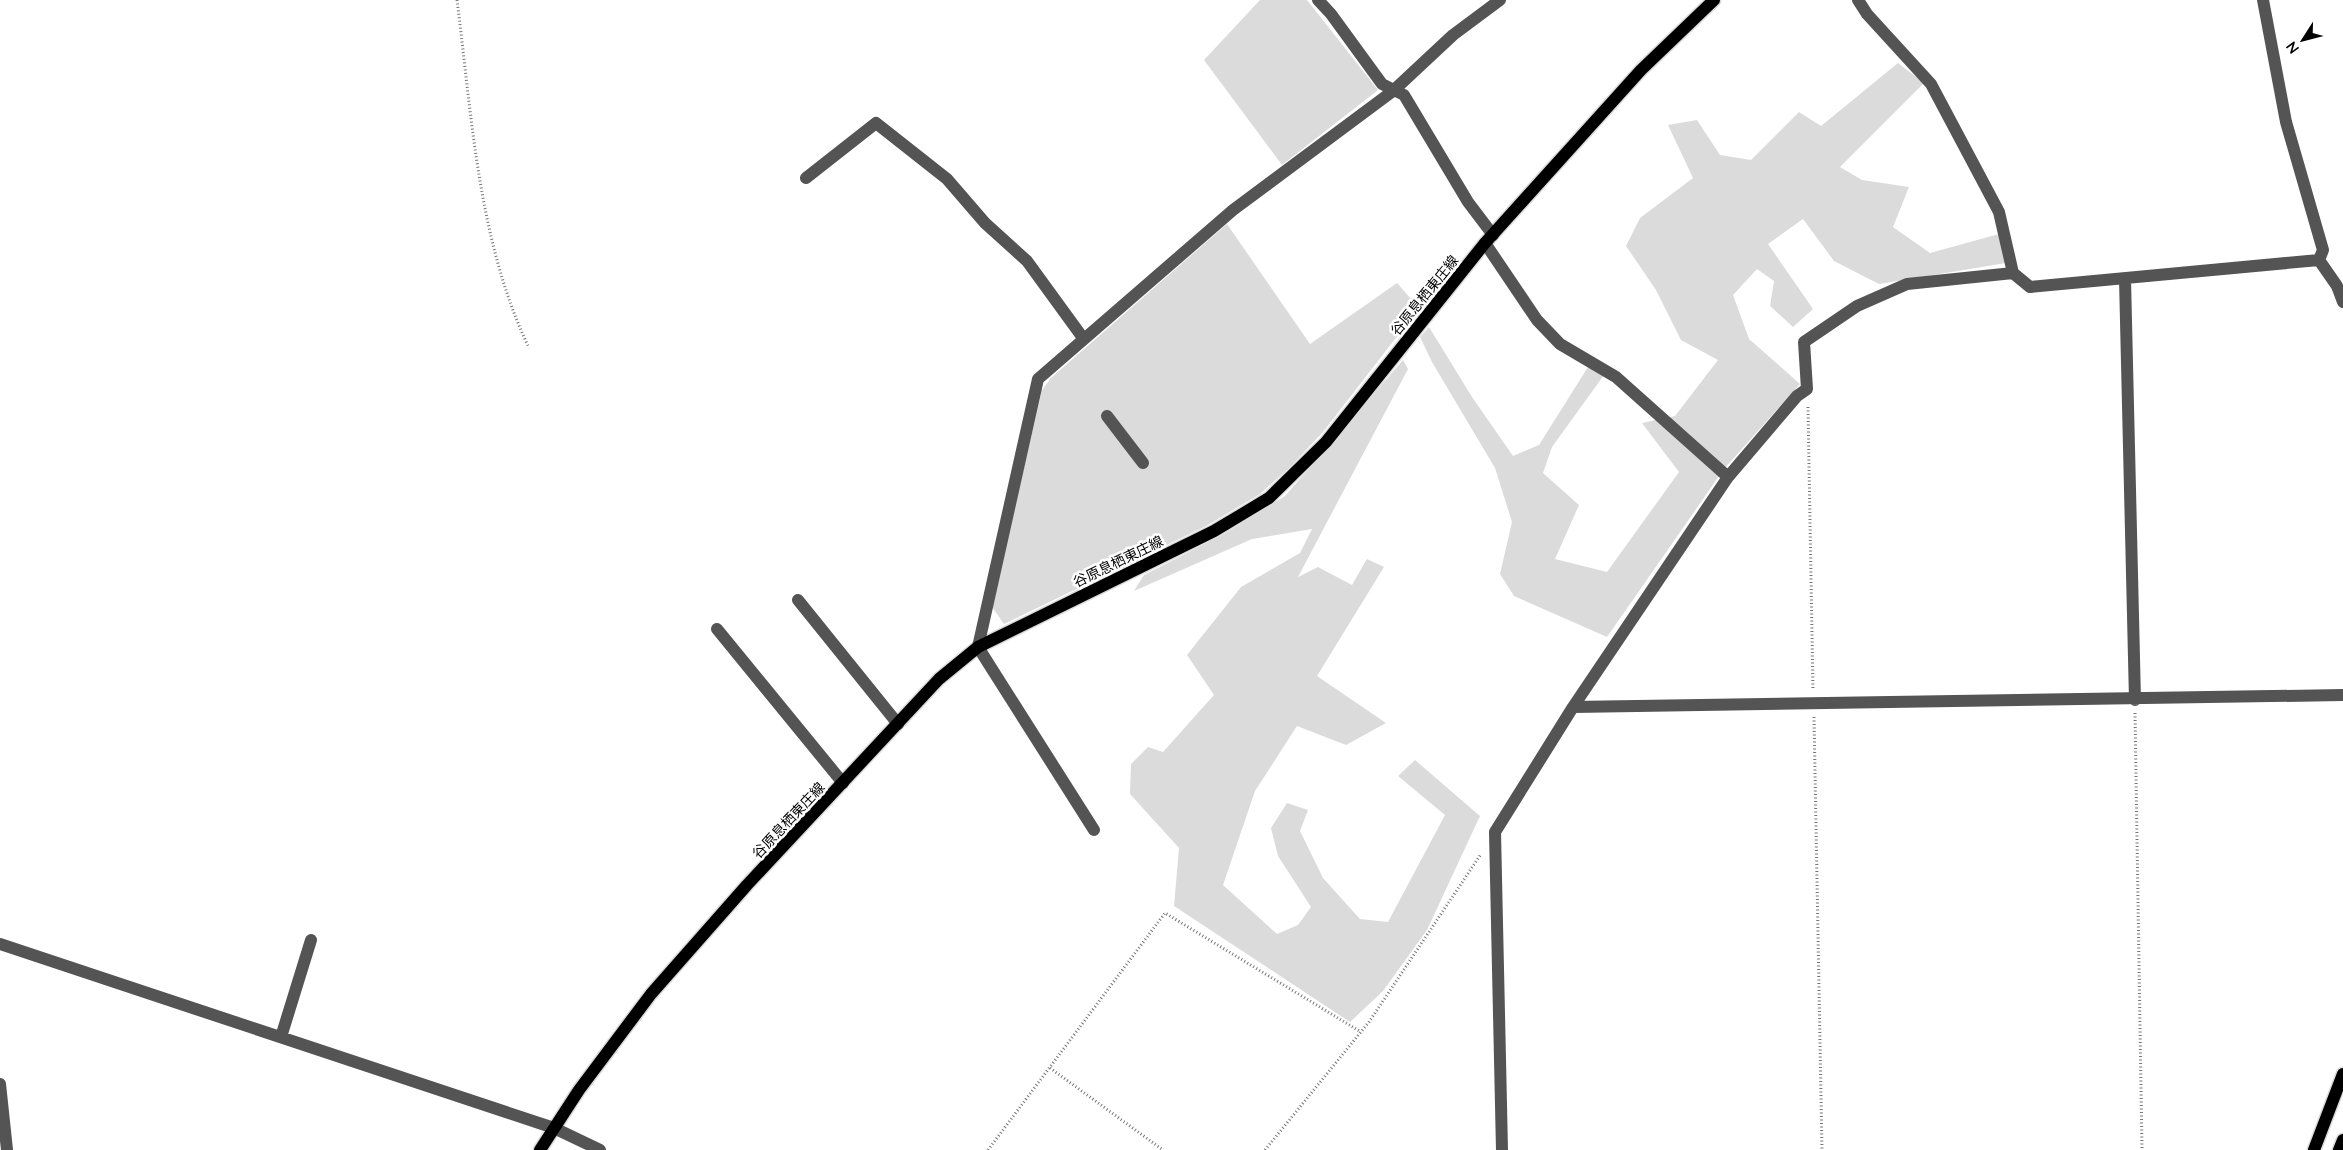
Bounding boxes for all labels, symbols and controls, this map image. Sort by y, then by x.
north arrow [2278,15,2328,65]
text: N [2282,39,2302,57]
street label: 谷原息栖東庄線 [1387,252,1461,338]
street label: 谷原息栖東庄線 [1070,532,1166,590]
street label: 谷原息栖東庄線 [748,778,828,862]

